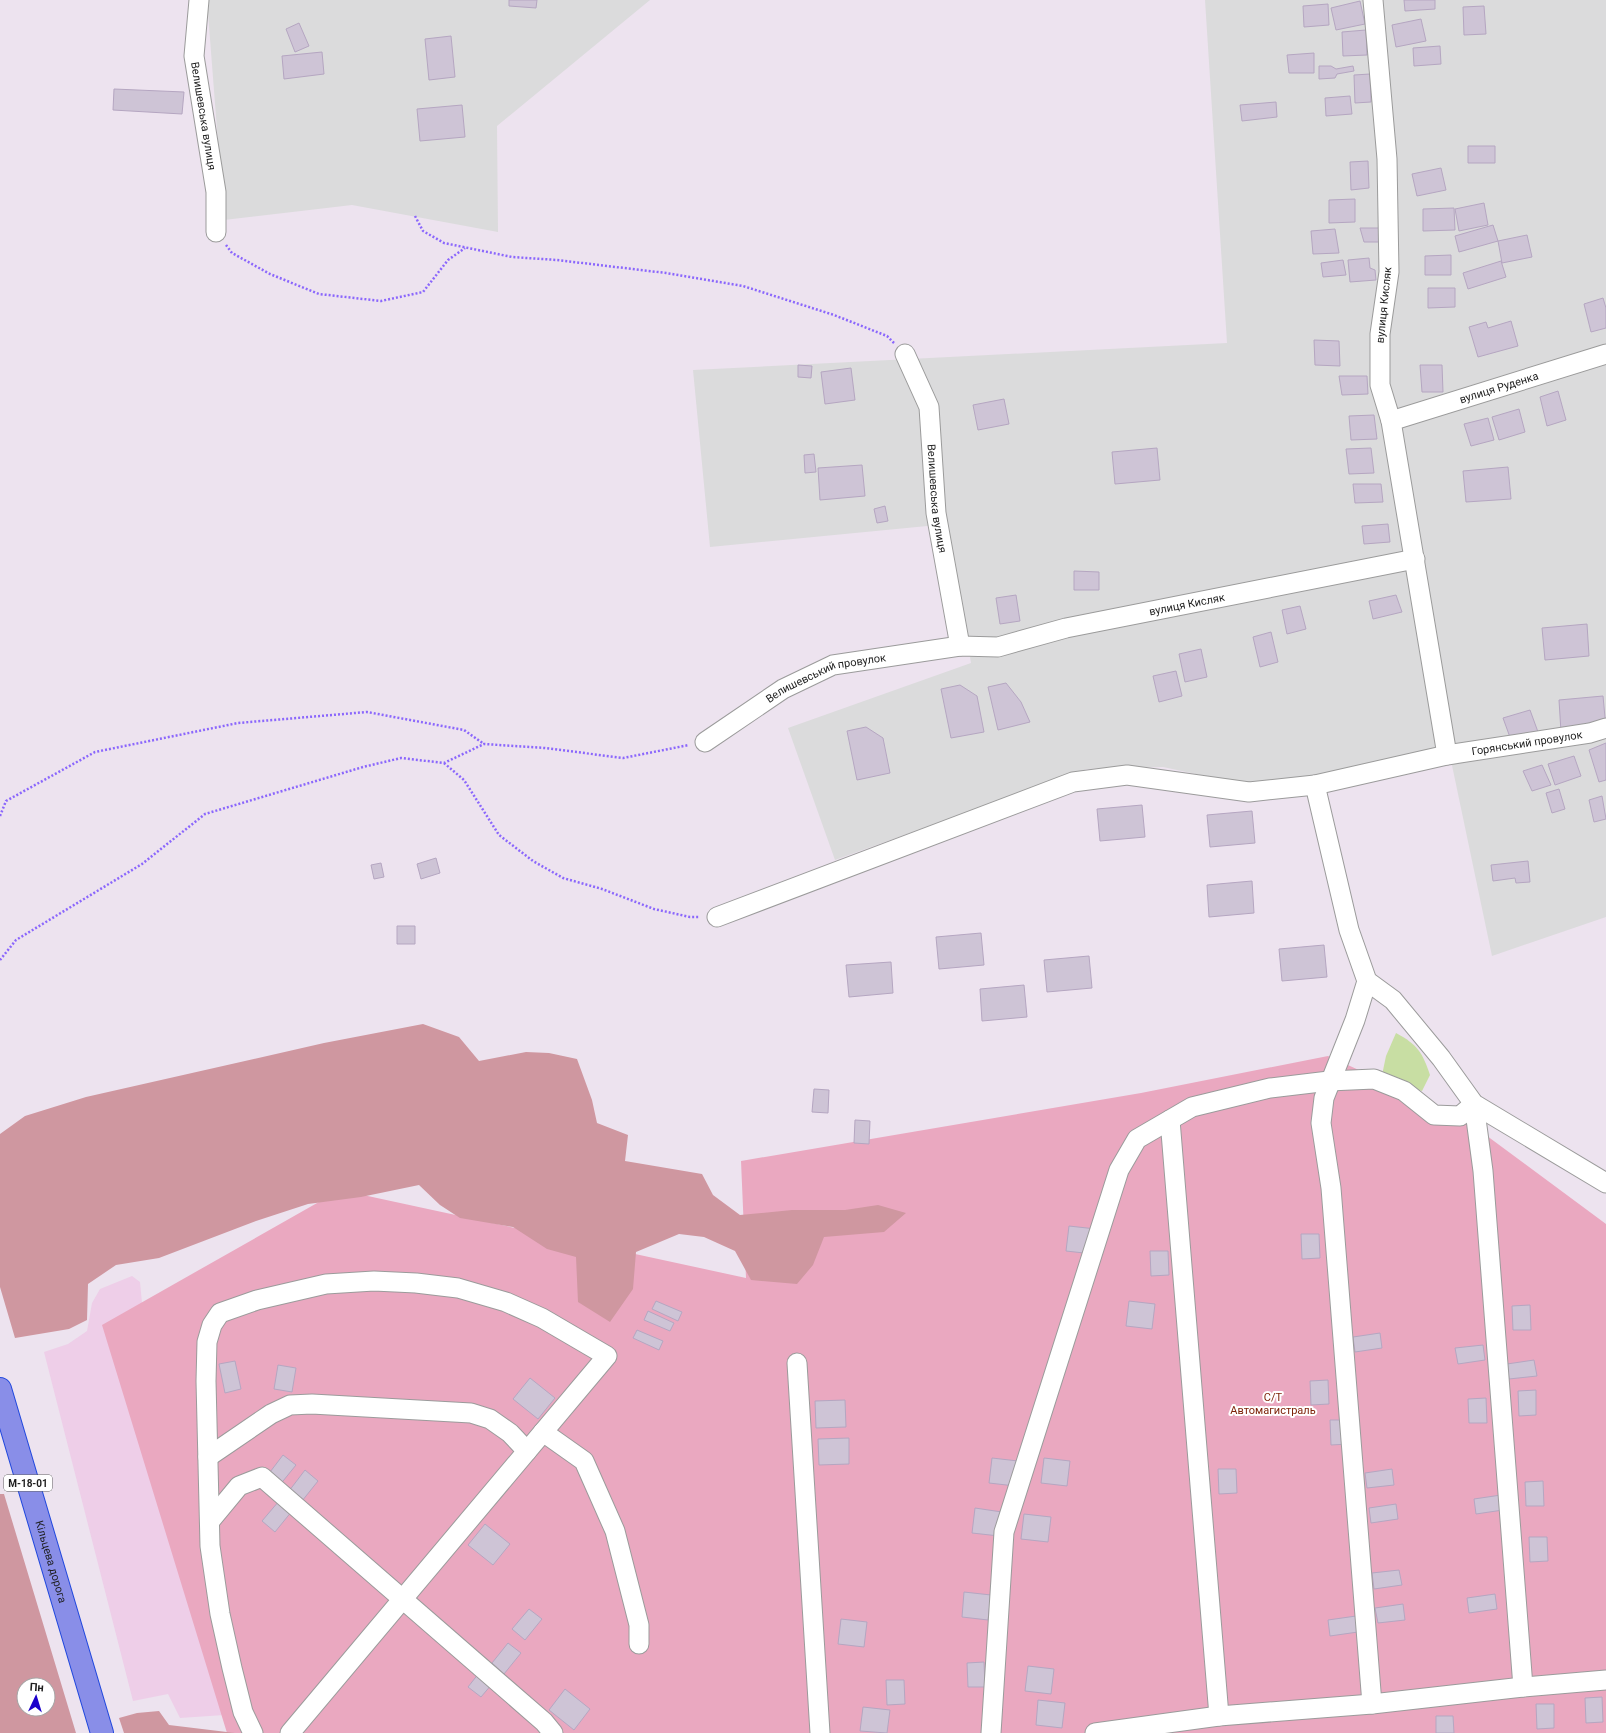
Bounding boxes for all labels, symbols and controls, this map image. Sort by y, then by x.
street label: Велишевська вулиця [189,61,219,171]
street label: вулиця Кисляк [1374,266,1394,344]
street label: вулиця Руденка [1458,369,1540,406]
street label: Велишевська вулиця [925,444,950,554]
street label: вулиця Кисляк [1148,590,1226,618]
street label: Велишевський провулок [763,651,887,705]
street label: Горянський провулок [1471,728,1583,758]
park label: С/Т Автомагистраль [1230,1391,1316,1417]
road number: М-18-01 [4,1475,52,1491]
street label: Кільцева дорога [33,1519,70,1604]
north arrow [16,1677,56,1717]
text: Пн [29,1681,44,1694]

